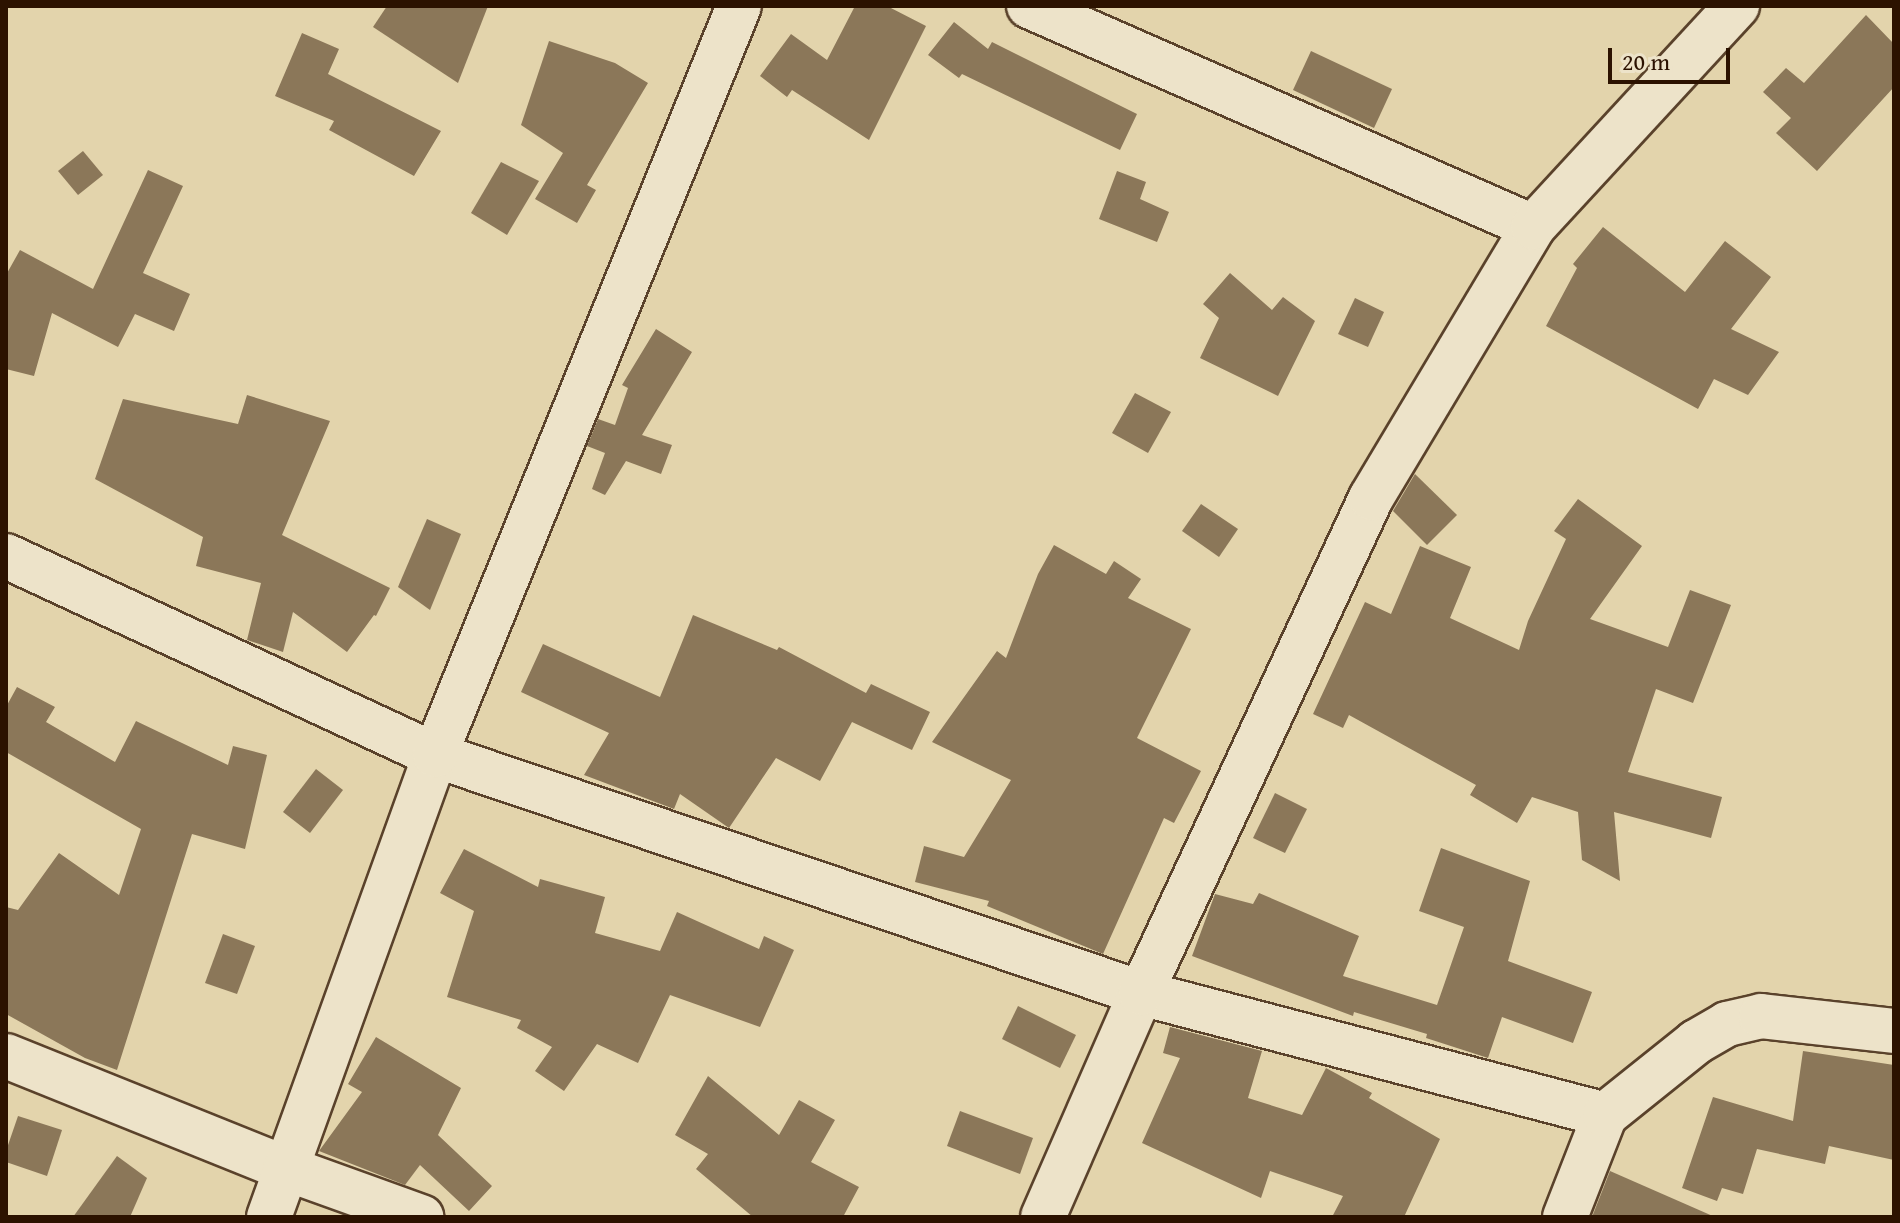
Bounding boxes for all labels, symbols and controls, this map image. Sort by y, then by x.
scale bar [1612,32,1734,82]
text: 20 m [1622,44,1670,79]

